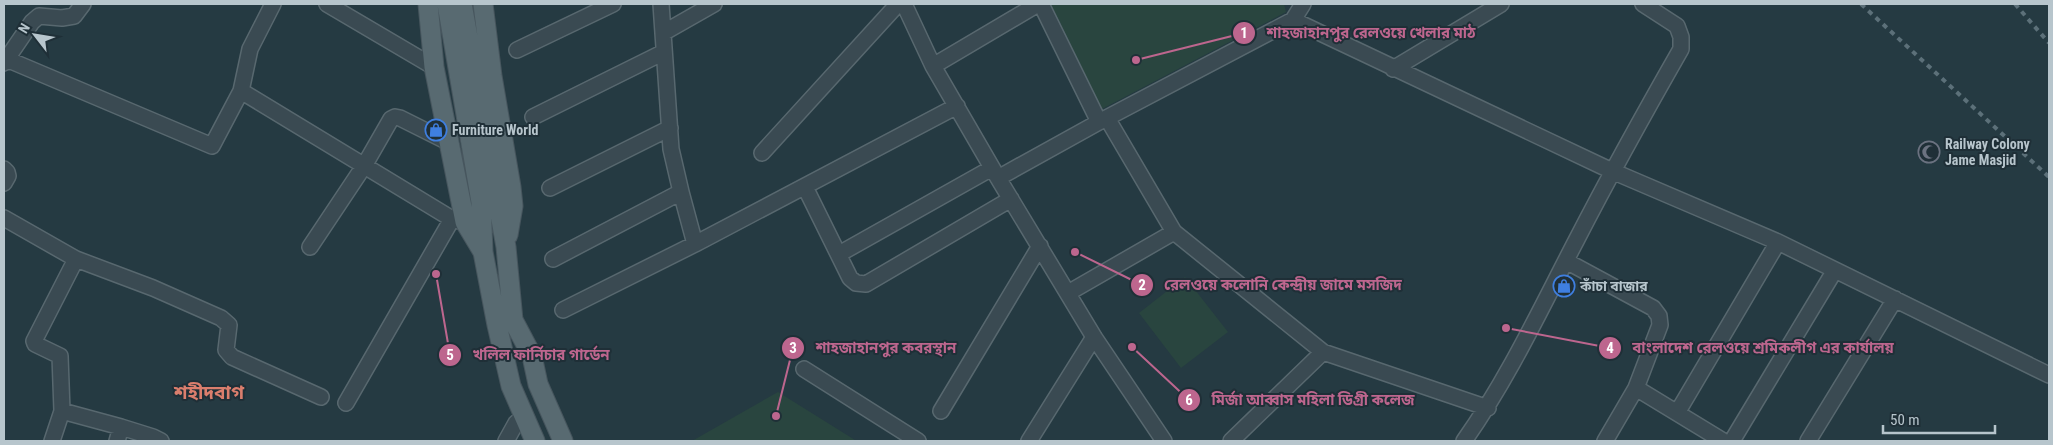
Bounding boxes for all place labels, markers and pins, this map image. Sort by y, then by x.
callout: শাহজাহানপুর রেলওয়ে খেলার মাঠ [1231,18,1485,48]
shop icon: Furniture World [424,118,448,142]
place label: Furniture World [452,122,538,138]
place label: Railway Colony Jame Masjid [1945,136,2031,168]
mosque icon: Railway Colony Jame Masjid [1917,140,1941,164]
callout: রেলওয়ে কলোনি কেন্দ্রীয় জামে মসজিদ [1129,270,1412,300]
shop icon: কাঁচা বাজার [1552,274,1576,298]
place label: কাঁচা বাজার [1579,277,1648,294]
callout: শাহজাহানপুর কবরস্থান [781,333,967,363]
callout: বাংলাদেশ রেলওয়ে শ্রমিকলীগ এর কার্যালয় [1597,333,1904,363]
callout: খলিল ফার্নিচার গার্ডেন [437,340,619,370]
callout: মির্জা আব্বাস মহিলা ডিগ্রী কলেজ [1177,385,1425,415]

